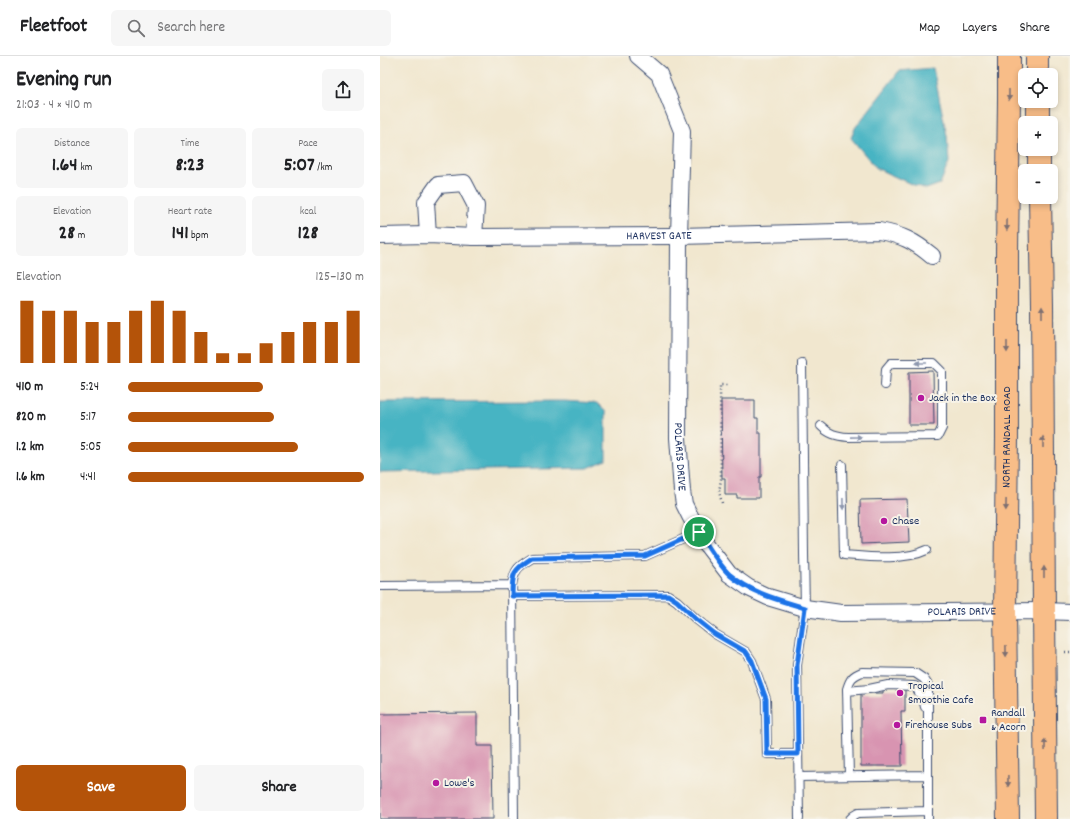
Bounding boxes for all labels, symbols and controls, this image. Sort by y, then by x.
search box [111,10,391,46]
text: Fleetfoot [20,14,87,41]
icon: search [125,17,147,39]
text: Search here [157,17,225,39]
text: Map [919,18,940,38]
text: Layers [962,18,997,38]
text: Share [1019,18,1050,38]
text: Evening run [16,65,112,96]
map controls [1018,68,1058,204]
button: locate [1018,68,1058,108]
button: share [322,69,364,111]
one-way arrow [1006,89,1012,102]
text: 21:03 · 4 × 410 m [16,96,92,115]
button: + [1018,116,1058,156]
text: Distance [54,136,90,152]
text: Time [181,136,199,152]
text: Pace [298,136,318,152]
text: 1.64 [52,152,78,180]
text: 8:23 [176,152,204,180]
text: 5:07 [284,152,315,180]
text: km [78,160,92,176]
text: /km [315,160,332,176]
button: − [1018,164,1058,204]
text: Elevation [53,204,91,220]
text: Heart rate [168,204,212,220]
text: kcal [300,204,316,220]
one-way arrow [1004,219,1010,232]
text: 28 [59,220,75,248]
text: 141 [172,220,189,248]
text: 128 [297,220,319,248]
street label: HARVEST GATE [626,227,692,245]
text: m [75,228,85,244]
text: bpm [189,228,208,244]
text: Elevation [16,268,61,287]
text: 125–130 m [315,268,364,287]
one-way arrow [1039,305,1045,318]
one-way arrow [1004,341,1010,354]
one-way arrow [914,360,927,366]
text: 410 m [16,378,43,397]
text: 5:24 [80,378,99,397]
street label: NORTH RANDALL ROAD [998,386,1016,488]
place label: Jack in the Box [929,390,996,407]
marker: Jack in the Box [916,393,926,403]
text: 820 m [16,408,46,427]
text: 5:17 [80,408,96,427]
street label: POLARIS DRIVE [669,423,691,492]
one-way arrow [850,434,863,440]
one-way arrow [1040,435,1046,448]
text: 1.2 km [16,438,44,457]
text: 5:05 [80,438,101,457]
text: 1.6 km [16,468,45,487]
text: 4:41 [80,468,96,487]
one-way arrow [840,498,846,511]
one-way arrow [1003,499,1009,512]
place label: Chase [892,513,919,530]
pin [682,515,716,549]
marker: Chase [879,516,889,526]
icon: arrive [688,521,710,543]
one-way arrow [1041,565,1047,578]
street label: POLARIS DRIVE [927,603,997,621]
one-way arrow [1003,645,1009,658]
place label: Tropical Smoothie Cafe [908,678,973,709]
marker: Tropical Smoothie Cafe [895,688,905,698]
place label: Randall & Acorn [991,705,1026,736]
marker: Randall & Acorn [978,715,988,725]
place label: Firehouse Subs [905,717,972,734]
marker: Firehouse Subs [892,720,902,730]
one-way arrow [1042,739,1049,751]
button: Save [16,765,186,811]
button: Share [194,765,364,811]
place label: Lowe's [444,775,475,792]
one-way arrow [1005,775,1011,788]
marker: Lowe's [431,778,441,788]

